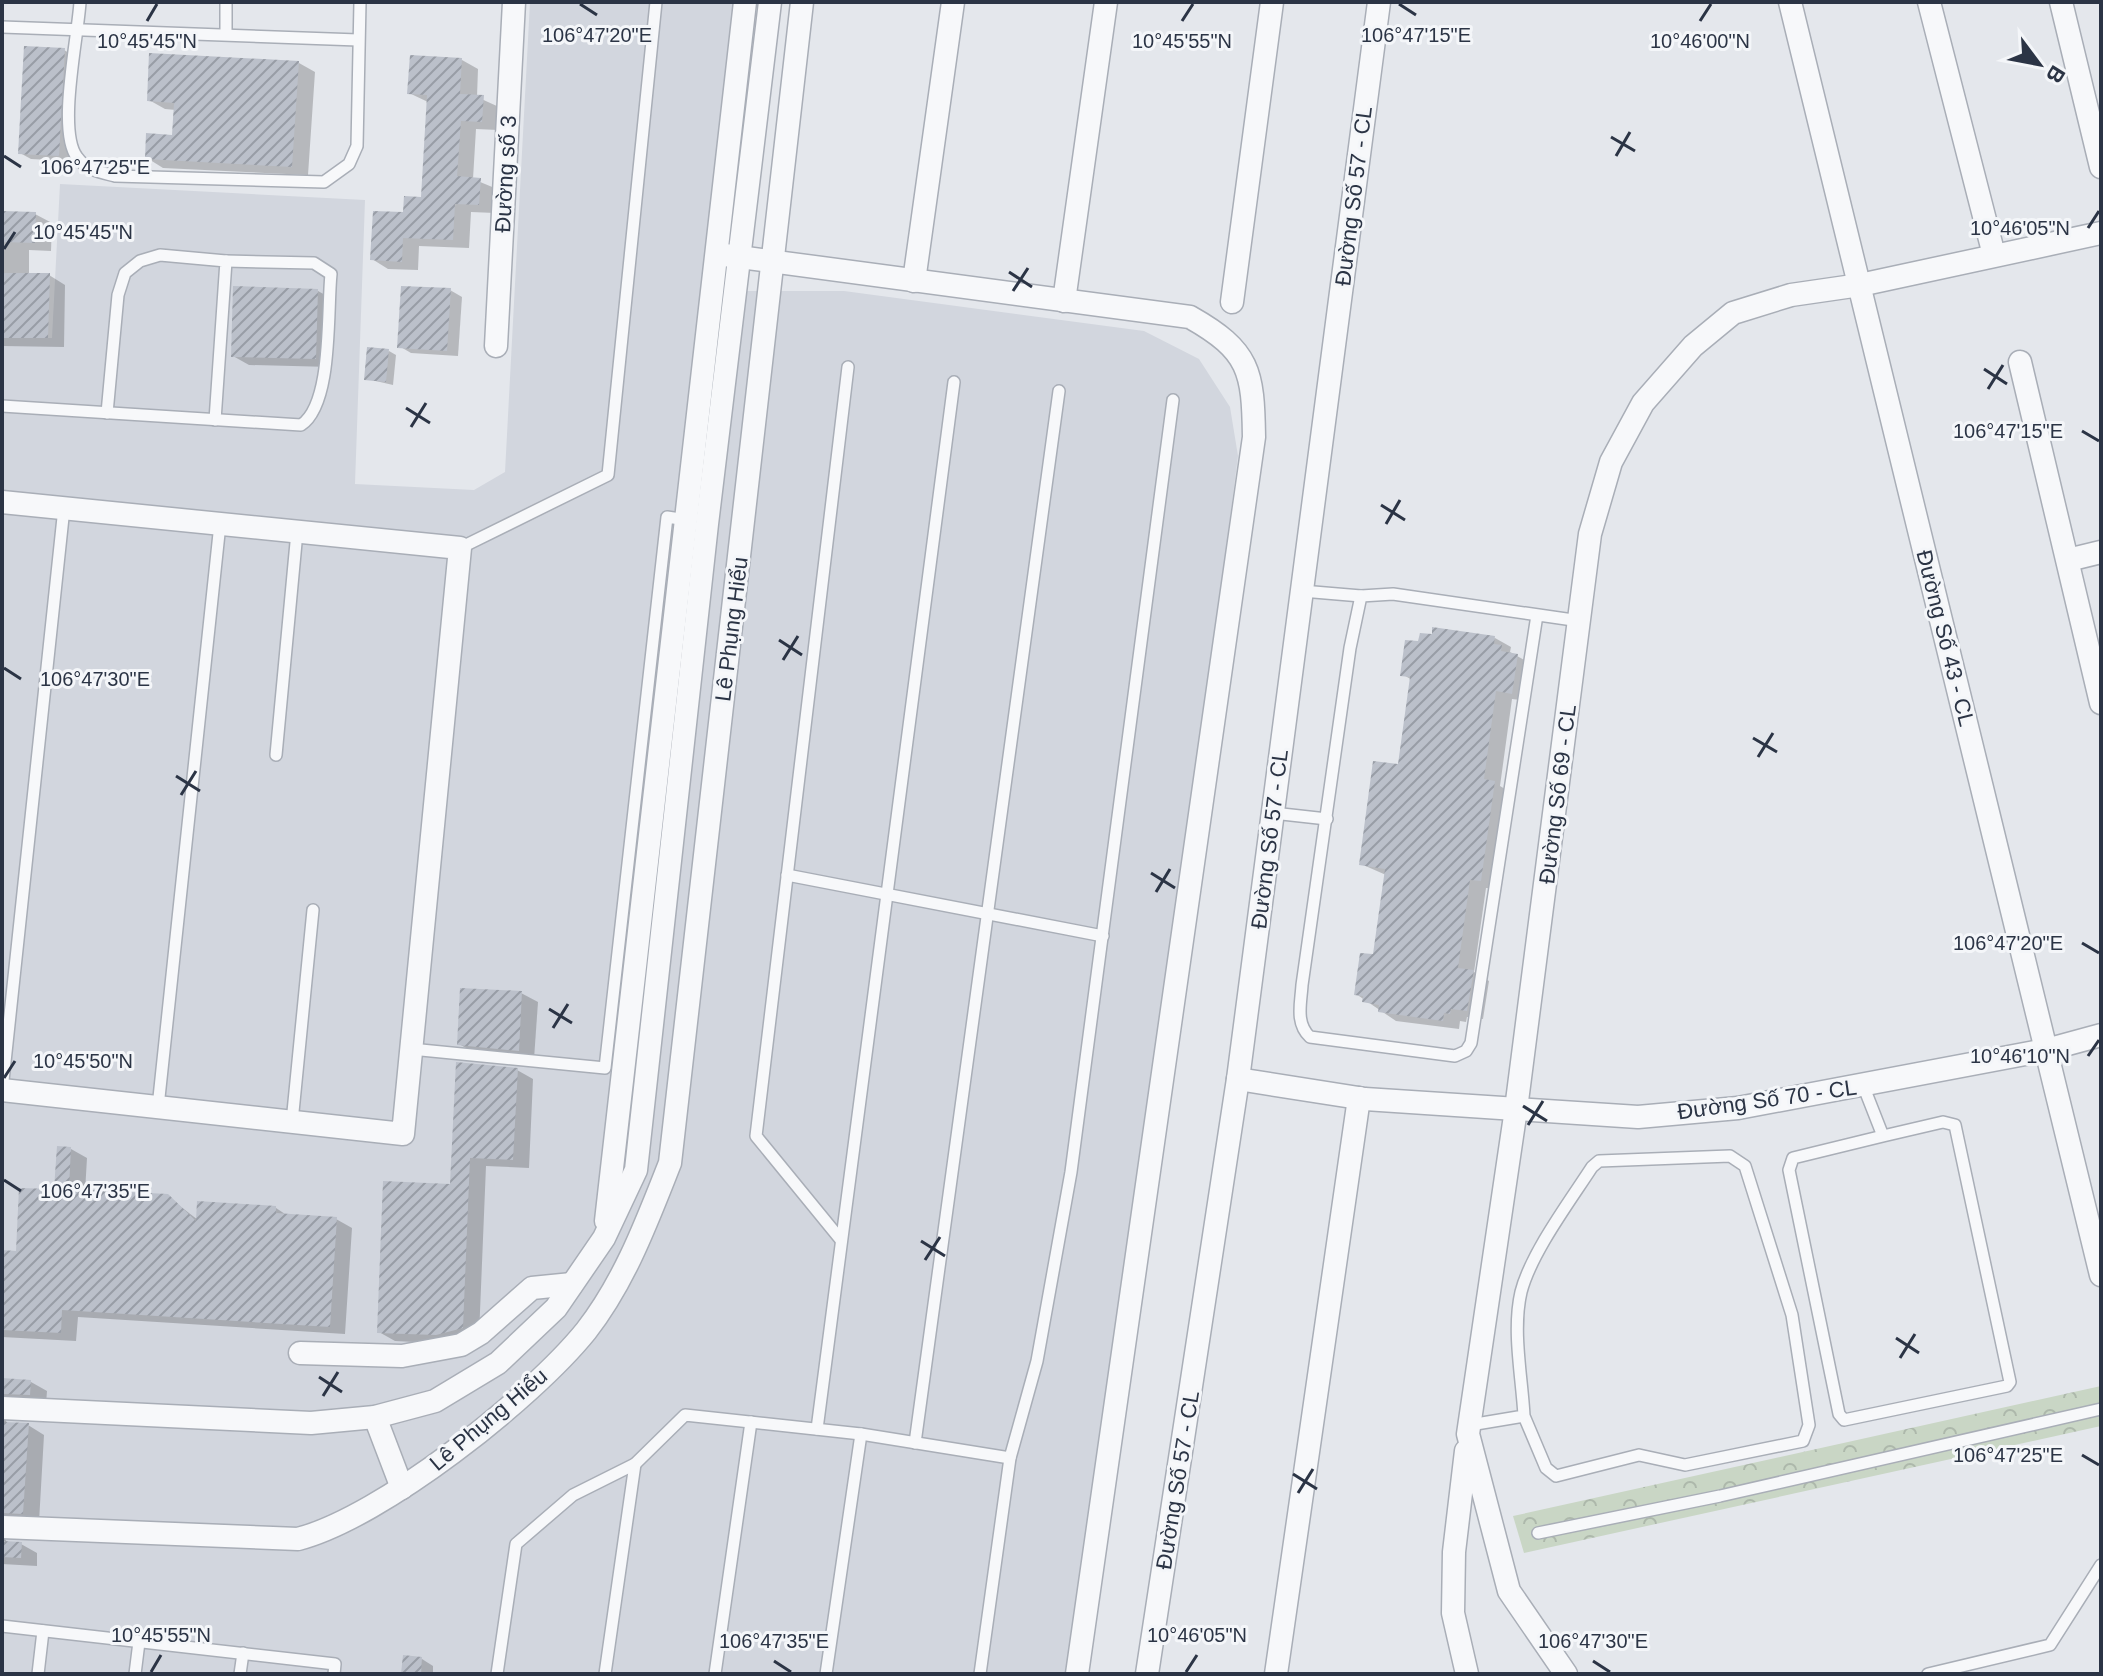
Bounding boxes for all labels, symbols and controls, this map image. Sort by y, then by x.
text: 106°47'20"E [542,24,652,46]
text: 106°47'15"E [1361,24,1471,46]
north arrow [1999,24,2079,104]
text: 10°45'45"N [97,30,197,52]
text: 10°45'55"N [1132,30,1232,52]
text: 10°46'00"N [1650,30,1750,52]
text: B [2041,61,2070,88]
street label: Đường Số 57 - CL [1330,105,1377,287]
street label: Đường số 3 [490,115,521,233]
text: 106°47'25"E [40,156,150,178]
text: 10°46'05"N [1970,217,2070,239]
text: 10°45'45"N [33,221,133,243]
text: 106°47'15"E [1953,420,2063,442]
street label: Đường Số 43 - CL [1912,547,1980,729]
street label: Lê Phụng Hiểu [710,555,753,703]
text: 106°47'30"E [40,668,150,690]
street label: Đường Số 69 - CL [1534,703,1581,885]
street label: Đường Số 57 - CL [1246,748,1293,930]
text: 106°47'20"E [1953,932,2063,954]
text: 10°46'10"N [1970,1045,2070,1067]
text: 10°45'50"N [33,1050,133,1072]
street label: Đường Số 70 - CL [1676,1075,1858,1124]
text: 106°47'35"E [40,1180,150,1202]
street label: Lê Phụng Hiểu [425,1363,552,1476]
street label: Đường Số 57 - CL [1151,1389,1204,1571]
text: 106°47'25"E [1953,1444,2063,1466]
text: 10°45'55"N [111,1624,211,1646]
text: 10°46'05"N [1147,1624,1247,1646]
text: 106°47'35"E [719,1630,829,1652]
text: 106°47'30"E [1538,1630,1648,1652]

